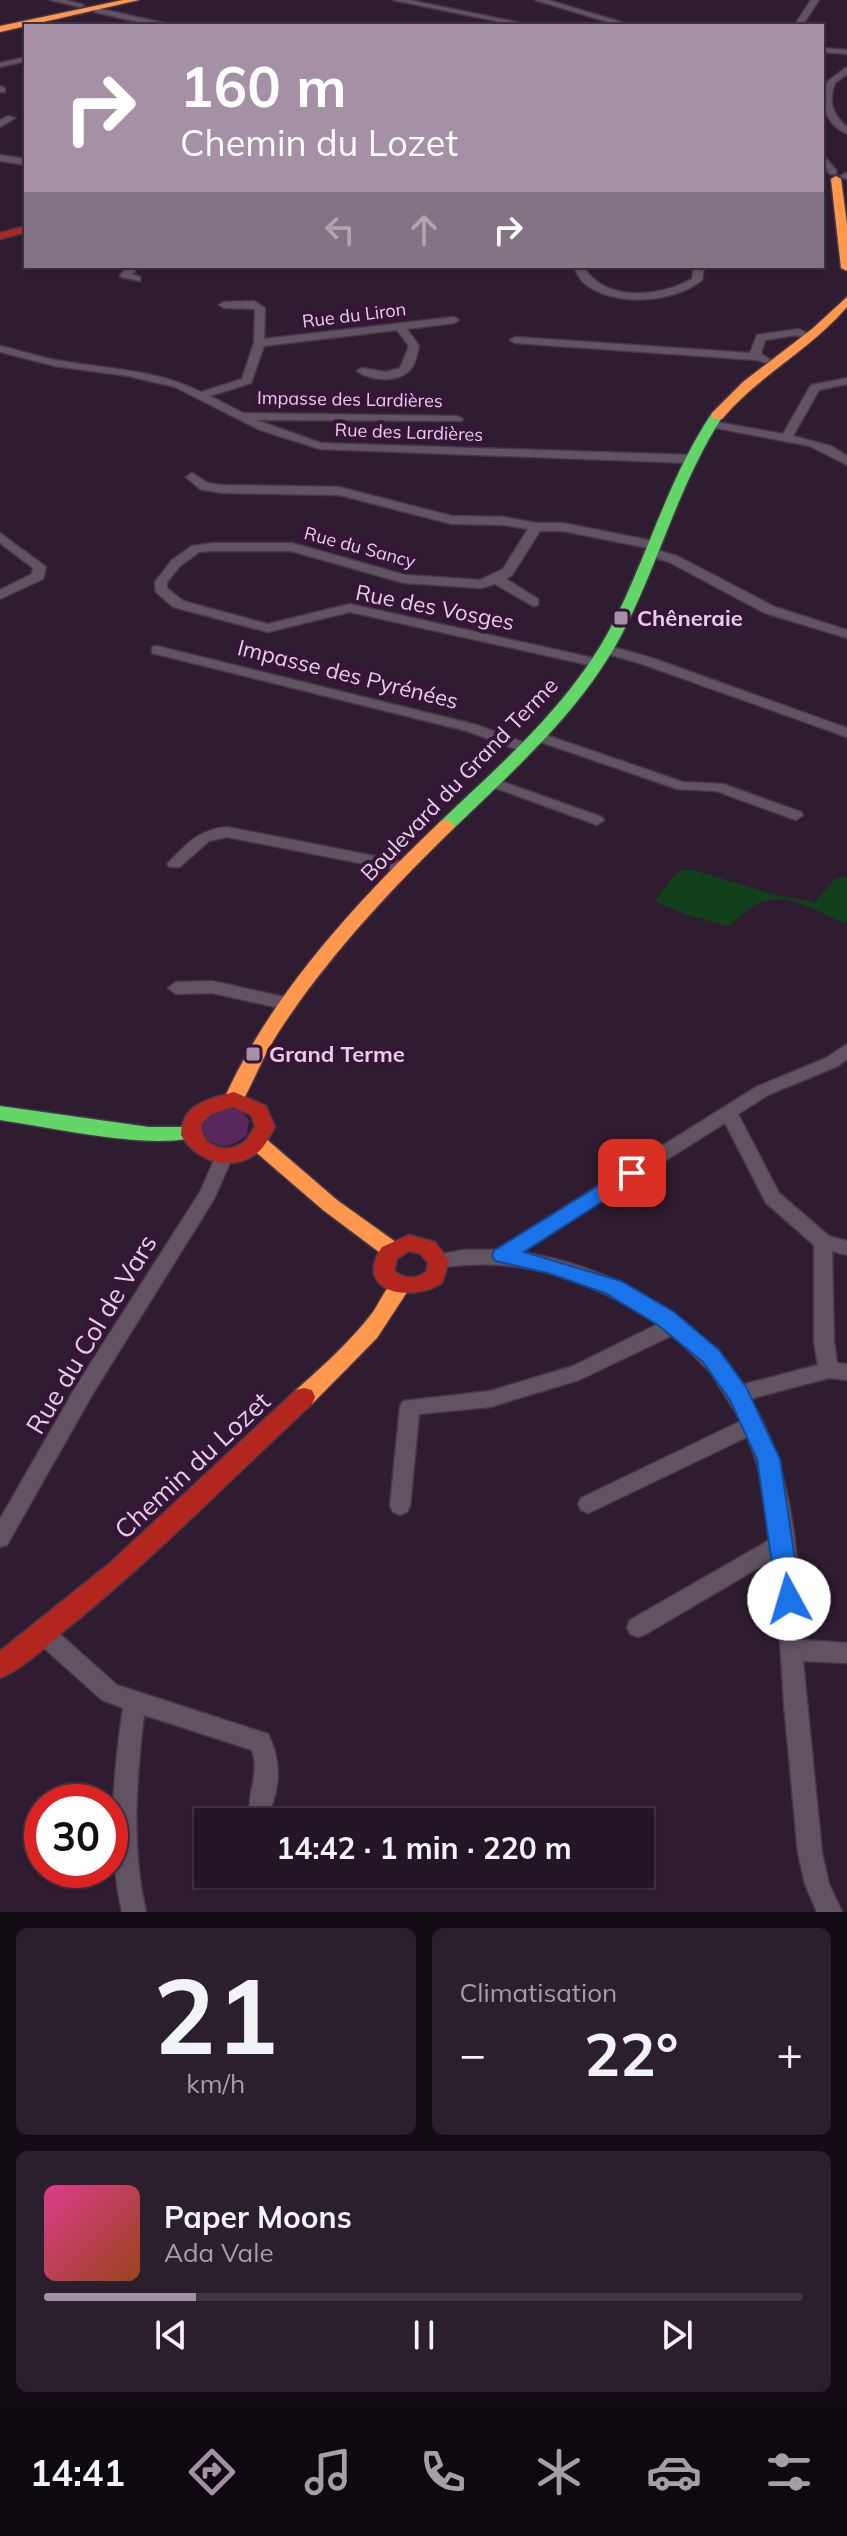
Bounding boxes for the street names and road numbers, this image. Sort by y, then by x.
street label: Rue du Liron [301,297,407,333]
street label: Impasse des Lardières [257,386,443,412]
street label: Rue des Lardières [334,418,484,446]
street label: Rue du Sancy [302,521,419,573]
street label: Rue des Vosges [353,578,517,636]
street label: Impasse des Pyrénées [235,633,461,715]
street label: Boulevard du Grand Terme [354,671,564,887]
street label: Rue du Col de Vars [18,1228,164,1440]
street label: Chemin du Lozet [107,1384,277,1546]

